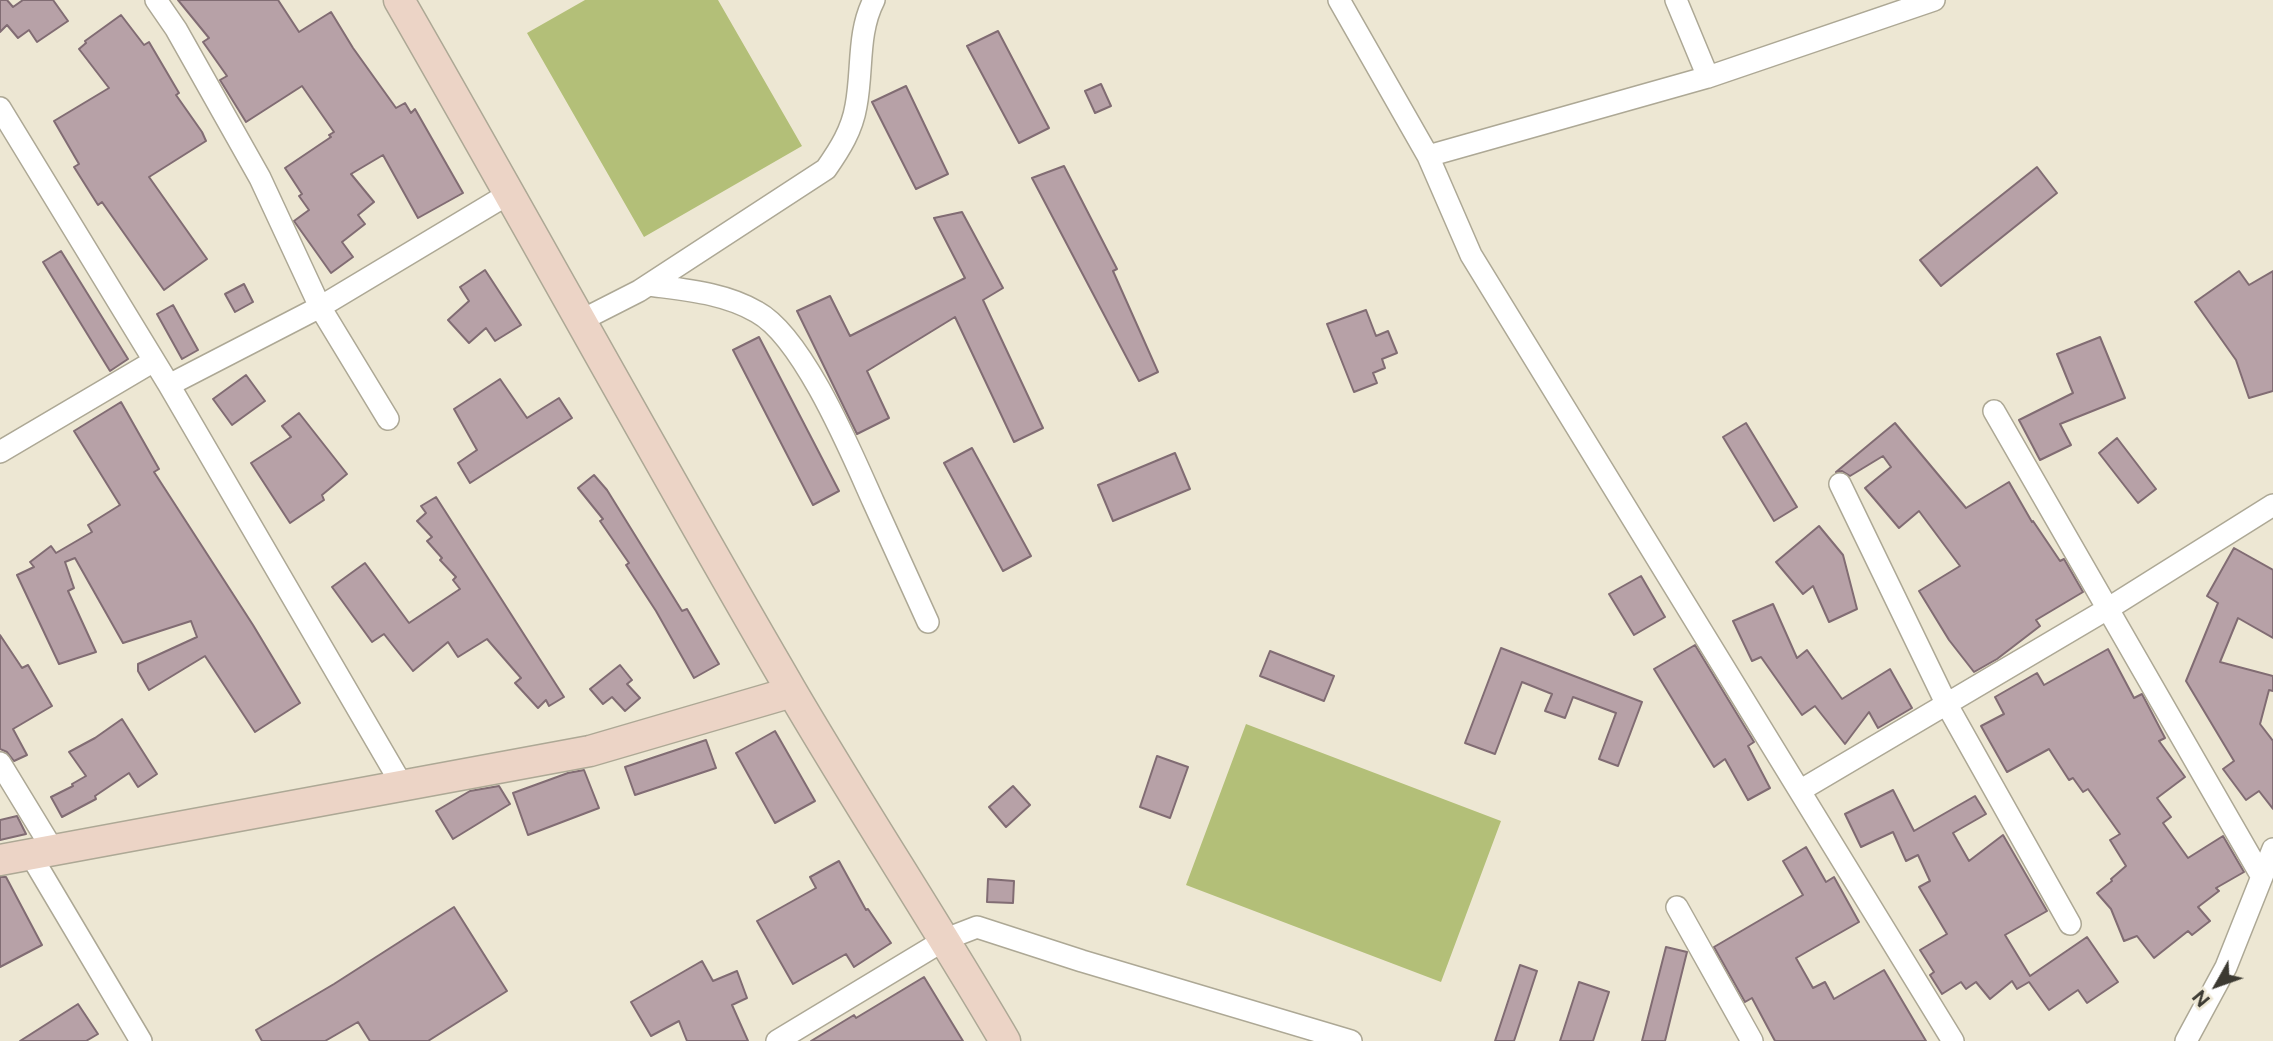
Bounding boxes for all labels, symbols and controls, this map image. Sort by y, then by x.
north arrow [2182,950,2252,1020]
text: N [2188,986,2214,1011]

